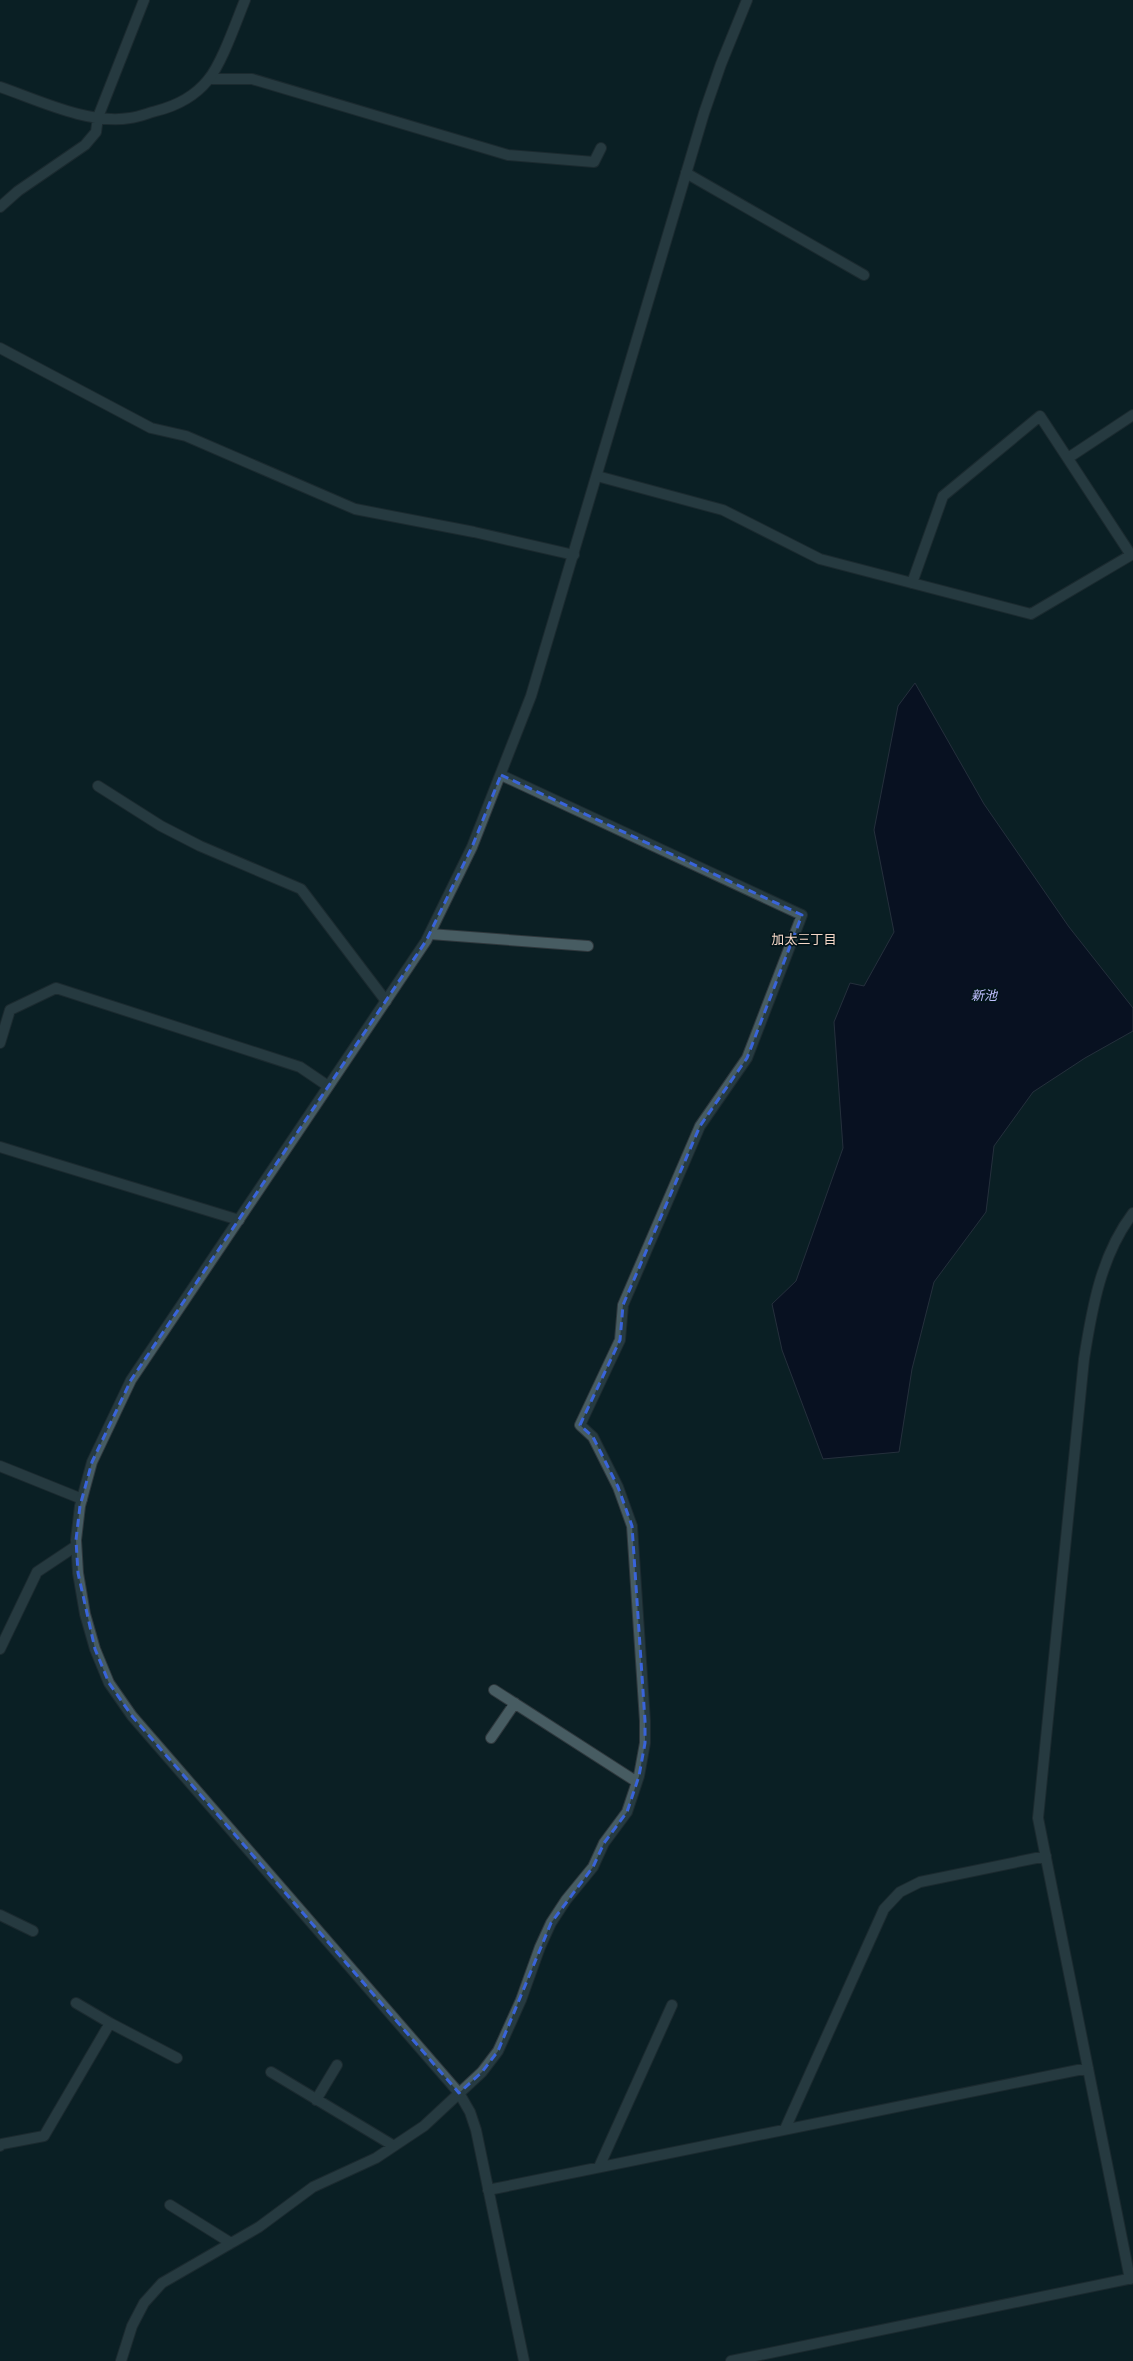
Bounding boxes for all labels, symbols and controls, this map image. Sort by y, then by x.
district label: 加太三丁目 [771,930,837,948]
water label: 新池 [971,986,999,1004]

